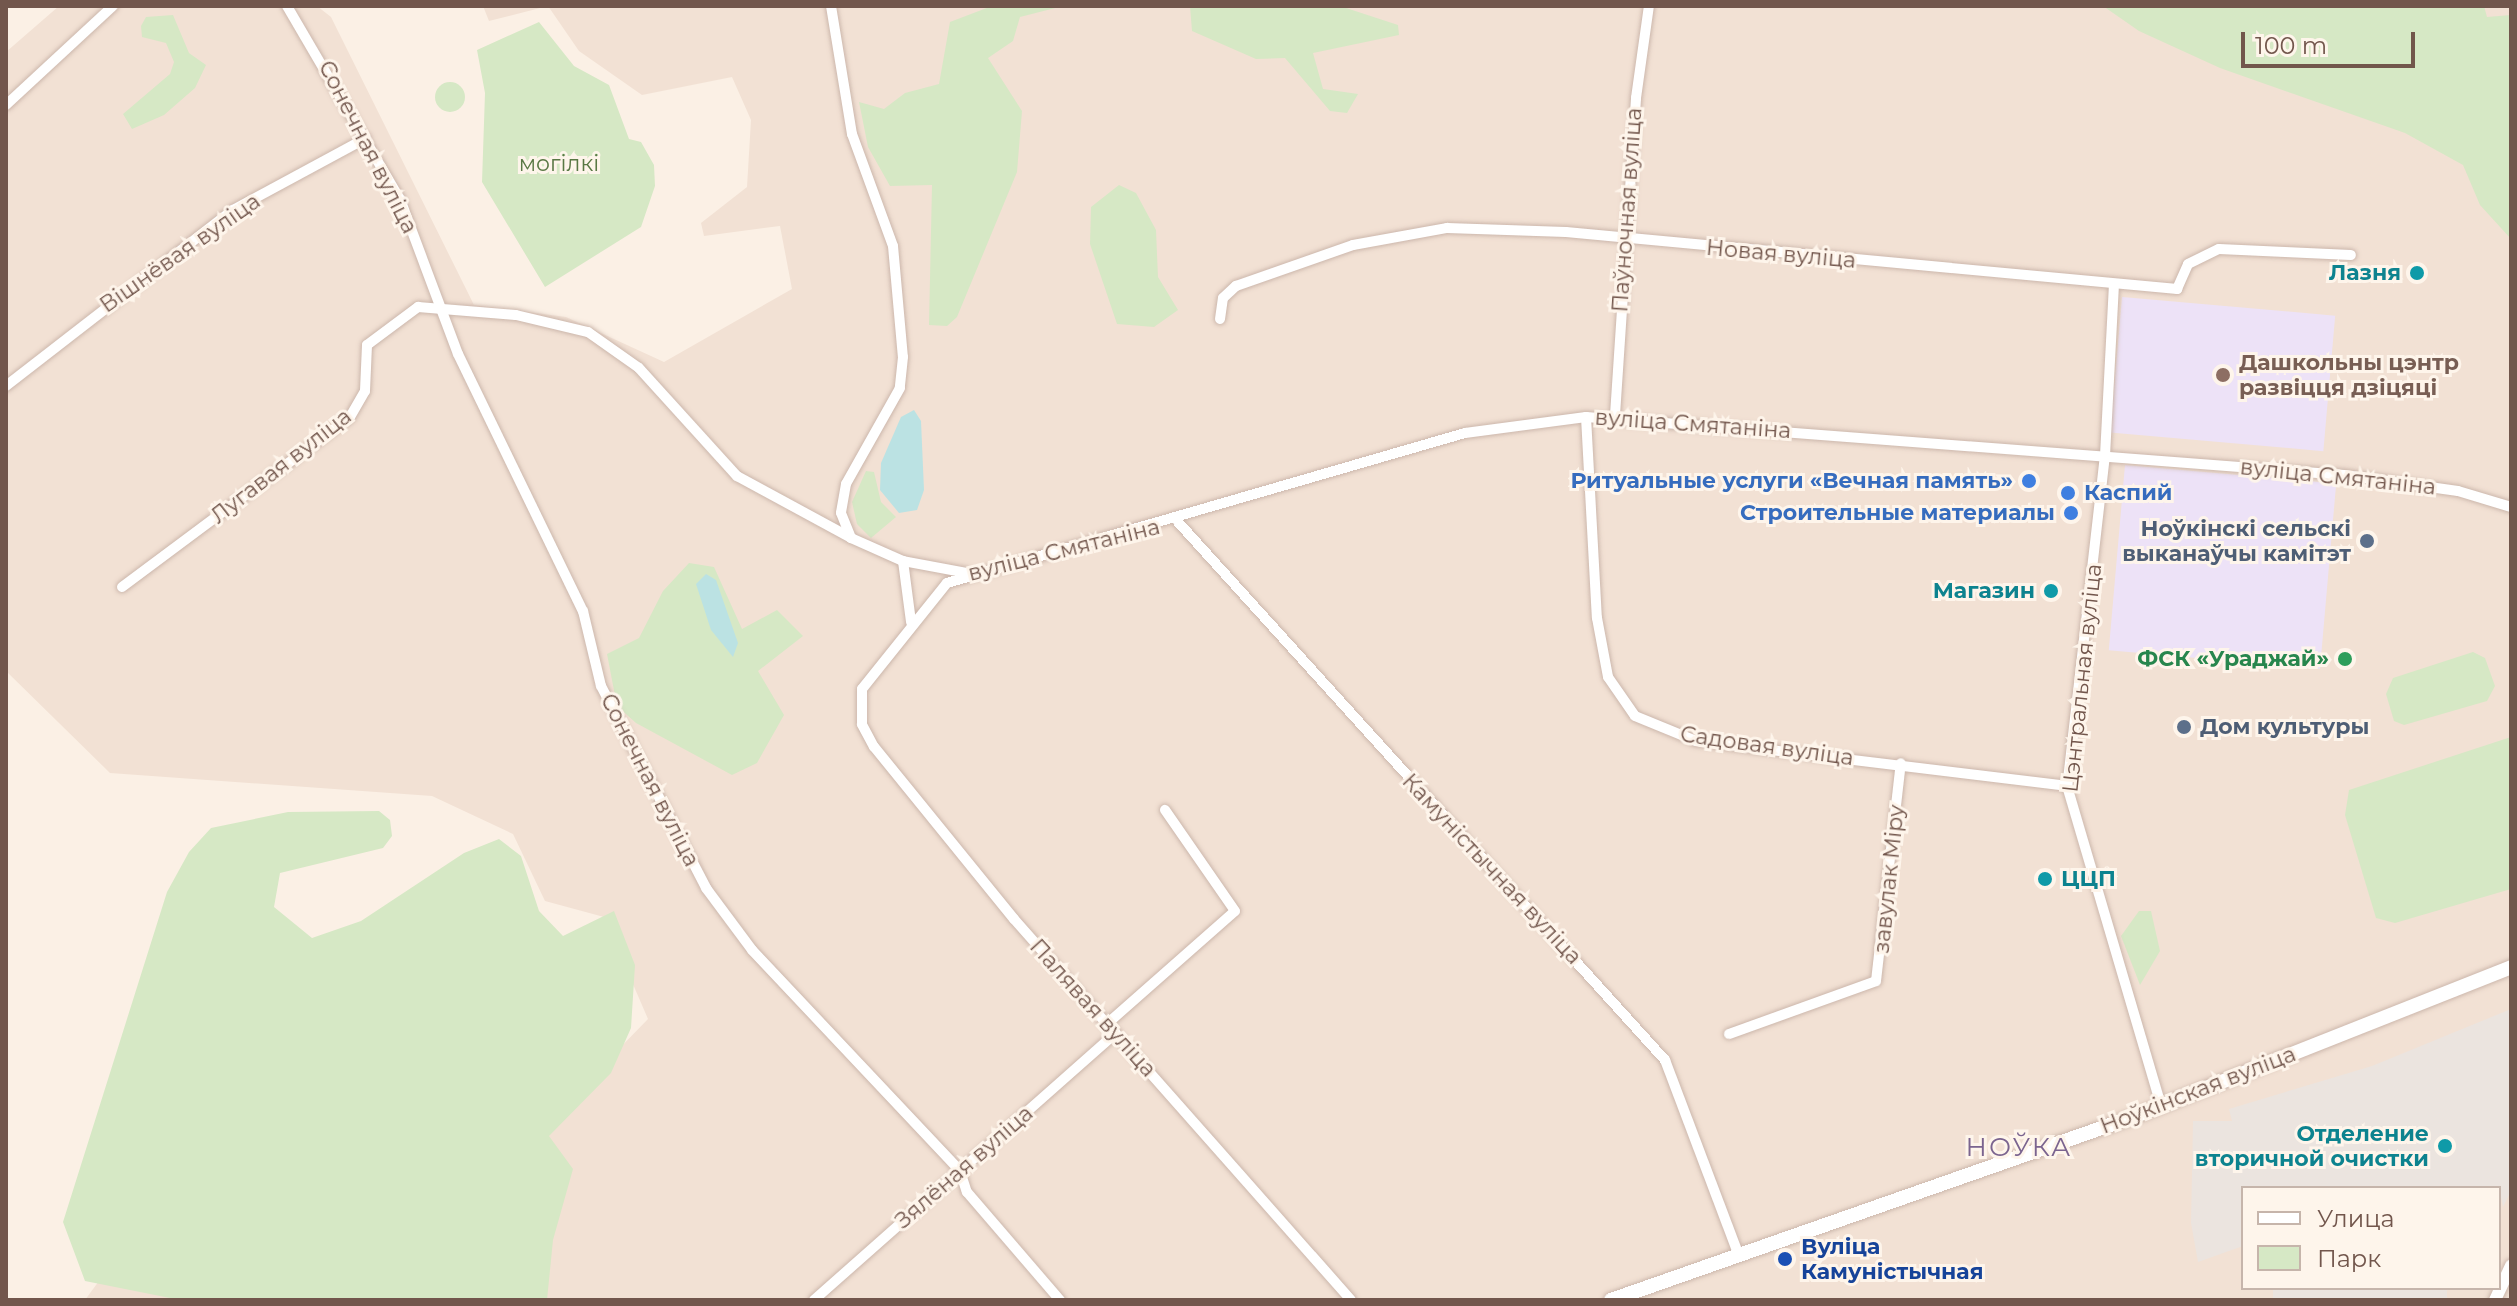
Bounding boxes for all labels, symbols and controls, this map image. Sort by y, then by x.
scale bar [2245,16,2419,66]
text: 100 m [2255,31,2327,60]
street label: Сонечная вуліца [313,56,423,238]
street label: Паўночная вуліца [1607,107,1647,313]
park label: могілкі [519,151,599,177]
street label: Вішнёвая вуліца [95,188,265,318]
street label: Новая вуліца [1705,234,1857,274]
place label: Лазня [2329,260,2401,286]
marker: Лазня [2408,264,2426,282]
place label: Дашкольны цэнтр развіцця дзіцяці [2239,349,2459,400]
marker: Дашкольны цэнтр развіцця дзіцяці [2214,366,2232,384]
street label: Лугавая вуліца [205,403,357,529]
street label: вуліца Смятаніна [1594,404,1792,444]
street label: вуліца Смятаніна [2239,454,2437,500]
place label: Ритуальные услуги «Вечная память» [1570,468,2013,494]
marker: Ритуальные услуги «Вечная память» [2020,472,2038,490]
place label: Каспий [2084,480,2172,506]
marker: Каспий [2059,484,2077,502]
place label: Строительные материалы [1740,500,2055,526]
marker: Строительные материалы [2062,504,2080,522]
street label: вуліца Смятаніна [965,513,1163,587]
place label: Ноўкінскі сельскі выканаўчы камітэт [2122,515,2351,566]
marker: Ноўкінскі сельскі выканаўчы камітэт [2358,532,2376,550]
street label: Цэнтральная вуліца [2057,562,2107,794]
place label: Магазин [1933,578,2035,604]
marker: Магазин [2042,582,2060,600]
place label: ФСК «Ураджай» [2137,646,2329,672]
marker: ФСК «Ураджай» [2336,650,2354,668]
street label: Сонечная вуліца [595,689,705,871]
place label: Дом культуры [2200,714,2369,740]
marker: Дом культуры [2175,718,2193,736]
street label: Садовая вуліца [1679,721,1855,771]
street label: Камуністычная вуліца [1397,768,1587,970]
street label: завулак Міру [1868,803,1910,955]
place label: ЦЦП [2061,866,2116,892]
marker: ЦЦП [2036,870,2054,888]
street label: Палявая вуліца [1024,934,1162,1082]
street label: Ноўкінская вуліца [2096,1041,2300,1139]
street label: Зялёная вуліца [890,1100,1038,1234]
place label: Отделение вторичной очистки [2195,1120,2429,1172]
district label: НОЎКА [1966,1132,2072,1164]
marker: Отделение вторичной очистки [2436,1137,2454,1155]
legend [2241,1186,2501,1290]
text: Улица [2317,1204,2395,1233]
place label: Вуліца Камуністычная [1801,1233,1983,1284]
text: Парк [2317,1244,2381,1273]
marker: Вуліца Камуністычная [1776,1250,1794,1268]

